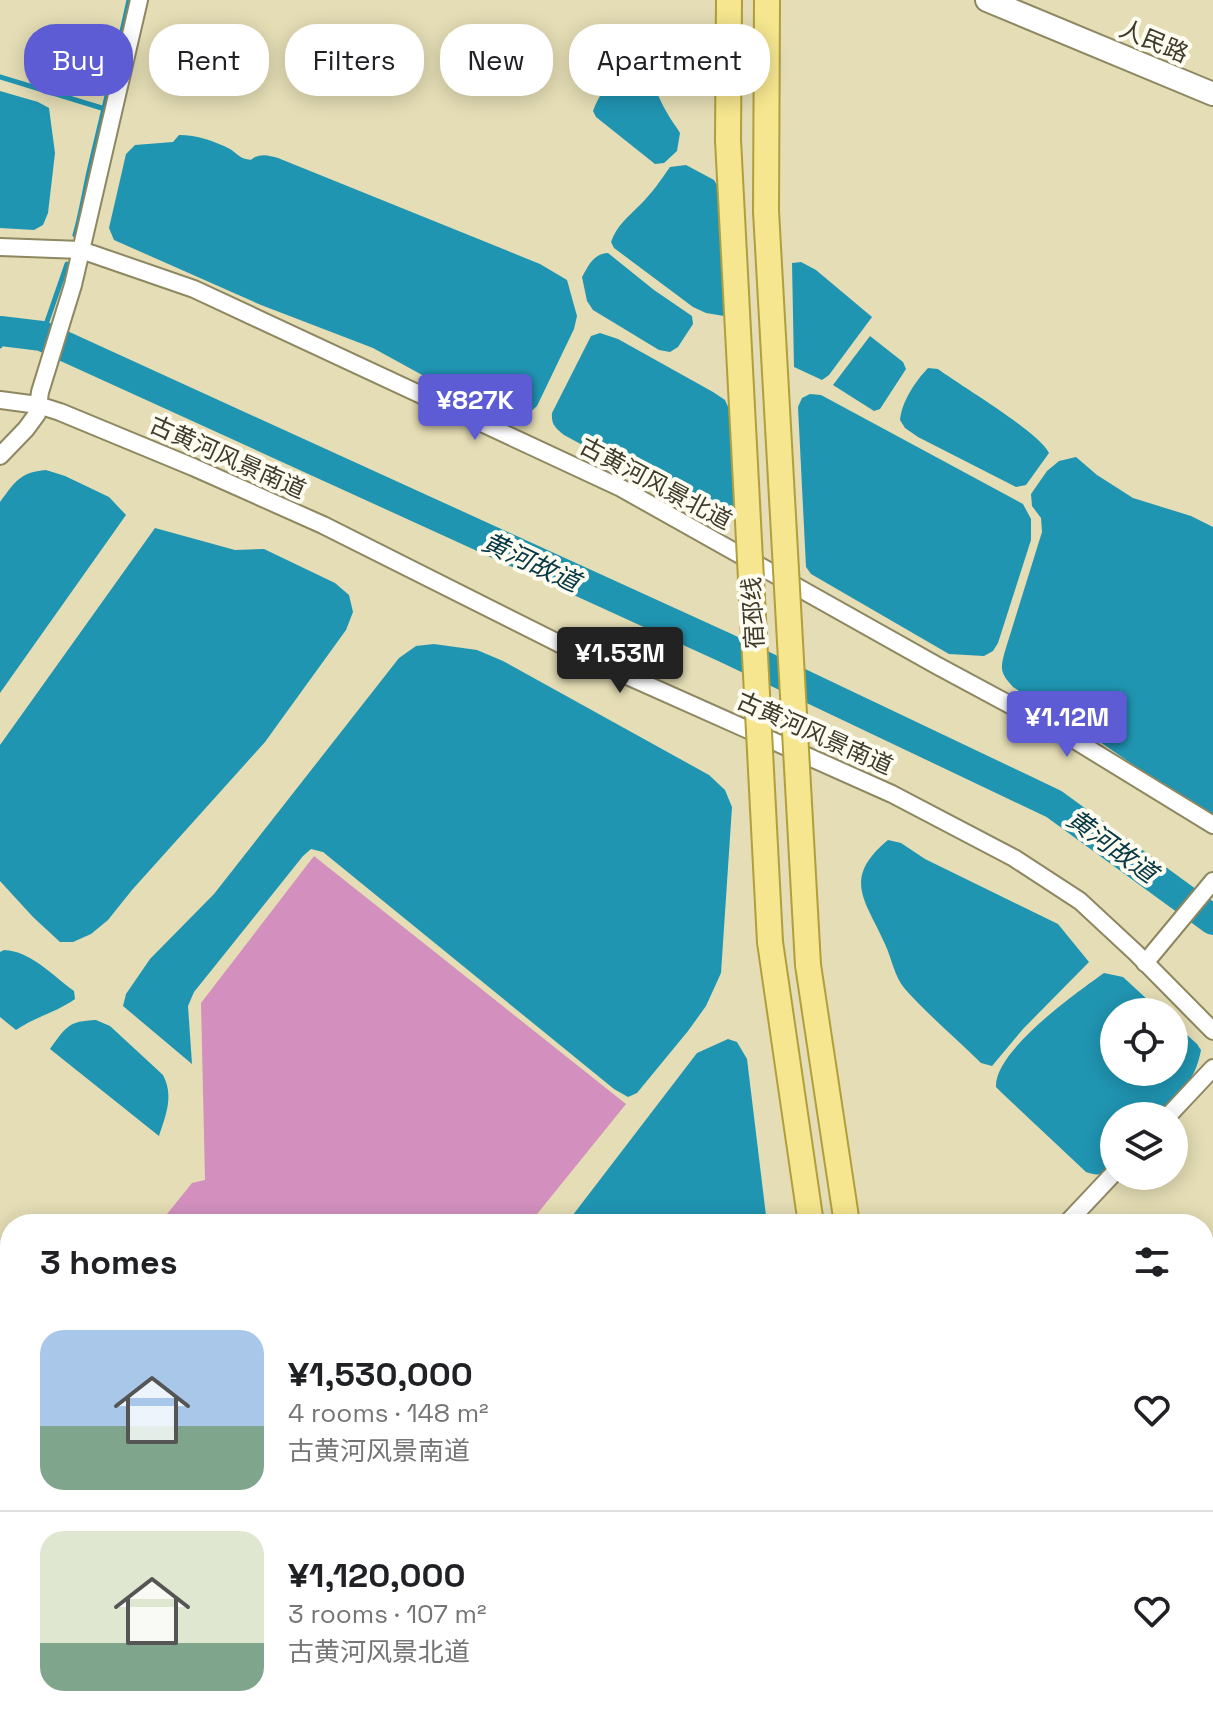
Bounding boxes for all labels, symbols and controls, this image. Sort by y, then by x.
street label: 人民路 [1115,13,1193,69]
chip: Buy [24,24,133,96]
chip: Rent [149,24,269,96]
chip: Filters [285,24,424,96]
chip: New [440,24,553,96]
chip: Apartment [569,24,770,96]
pin: ¥827K [419,374,531,442]
text: ¥827K [436,383,514,417]
street label: 古黄河风景南道 [145,409,311,505]
street label: 古黄河风景北道 [575,430,737,536]
water label: 黄河故道 [477,525,589,601]
street label: 宿邳线 [736,576,770,650]
pin: ¥1.53M [555,627,685,695]
text: ¥1.53M [575,636,665,670]
street label: 古黄河风景南道 [732,685,898,781]
pin: ¥1.12M [1002,691,1132,759]
text: ¥1.12M [1025,700,1109,734]
water label: 黄河故道 [1060,802,1167,893]
map controls [1100,998,1188,1190]
button: locate [1100,998,1188,1086]
button: layers [1100,1102,1188,1190]
icon: filters [1130,1240,1174,1284]
text: 3 homes [40,1241,178,1284]
text: ¥1,530,000 [288,1353,473,1396]
icon: home [104,1362,200,1458]
icon: heart [1130,1388,1174,1432]
text: 4 rooms · 148 m² [288,1396,489,1430]
text: 古黄河风景南道 [288,1434,470,1468]
text: ¥1,120,000 [288,1554,466,1597]
icon: home [104,1563,200,1659]
icon: heart [1130,1589,1174,1633]
text: 3 rooms · 107 m² [288,1597,486,1631]
text: 古黄河风景北道 [288,1635,470,1669]

